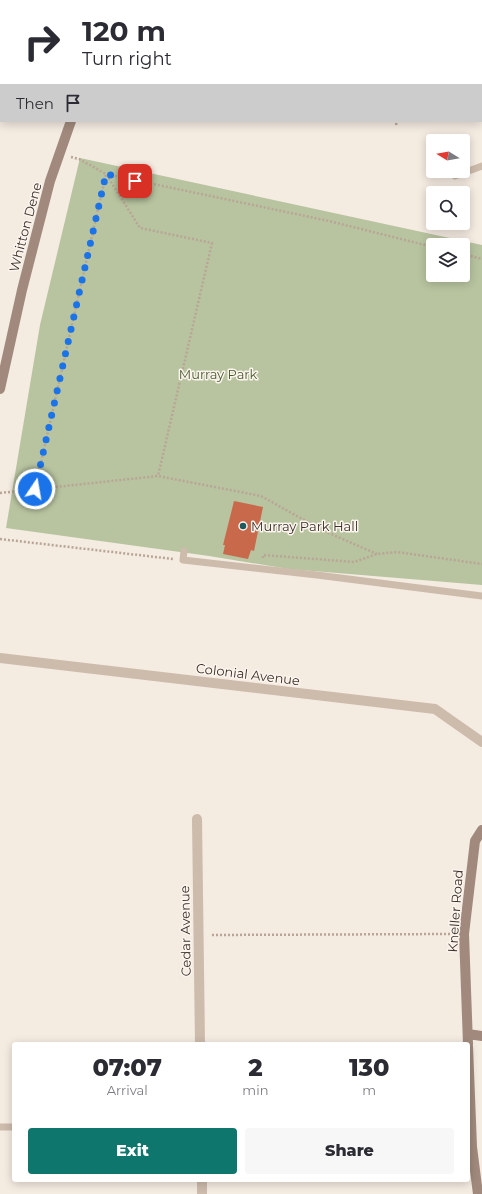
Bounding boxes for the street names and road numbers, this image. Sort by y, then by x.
street label: Whitton Dene [5,180,45,274]
street label: Colonial Avenue [195,660,301,688]
street label: Kneller Road [444,869,466,953]
street label: Cedar Avenue [176,885,194,977]

